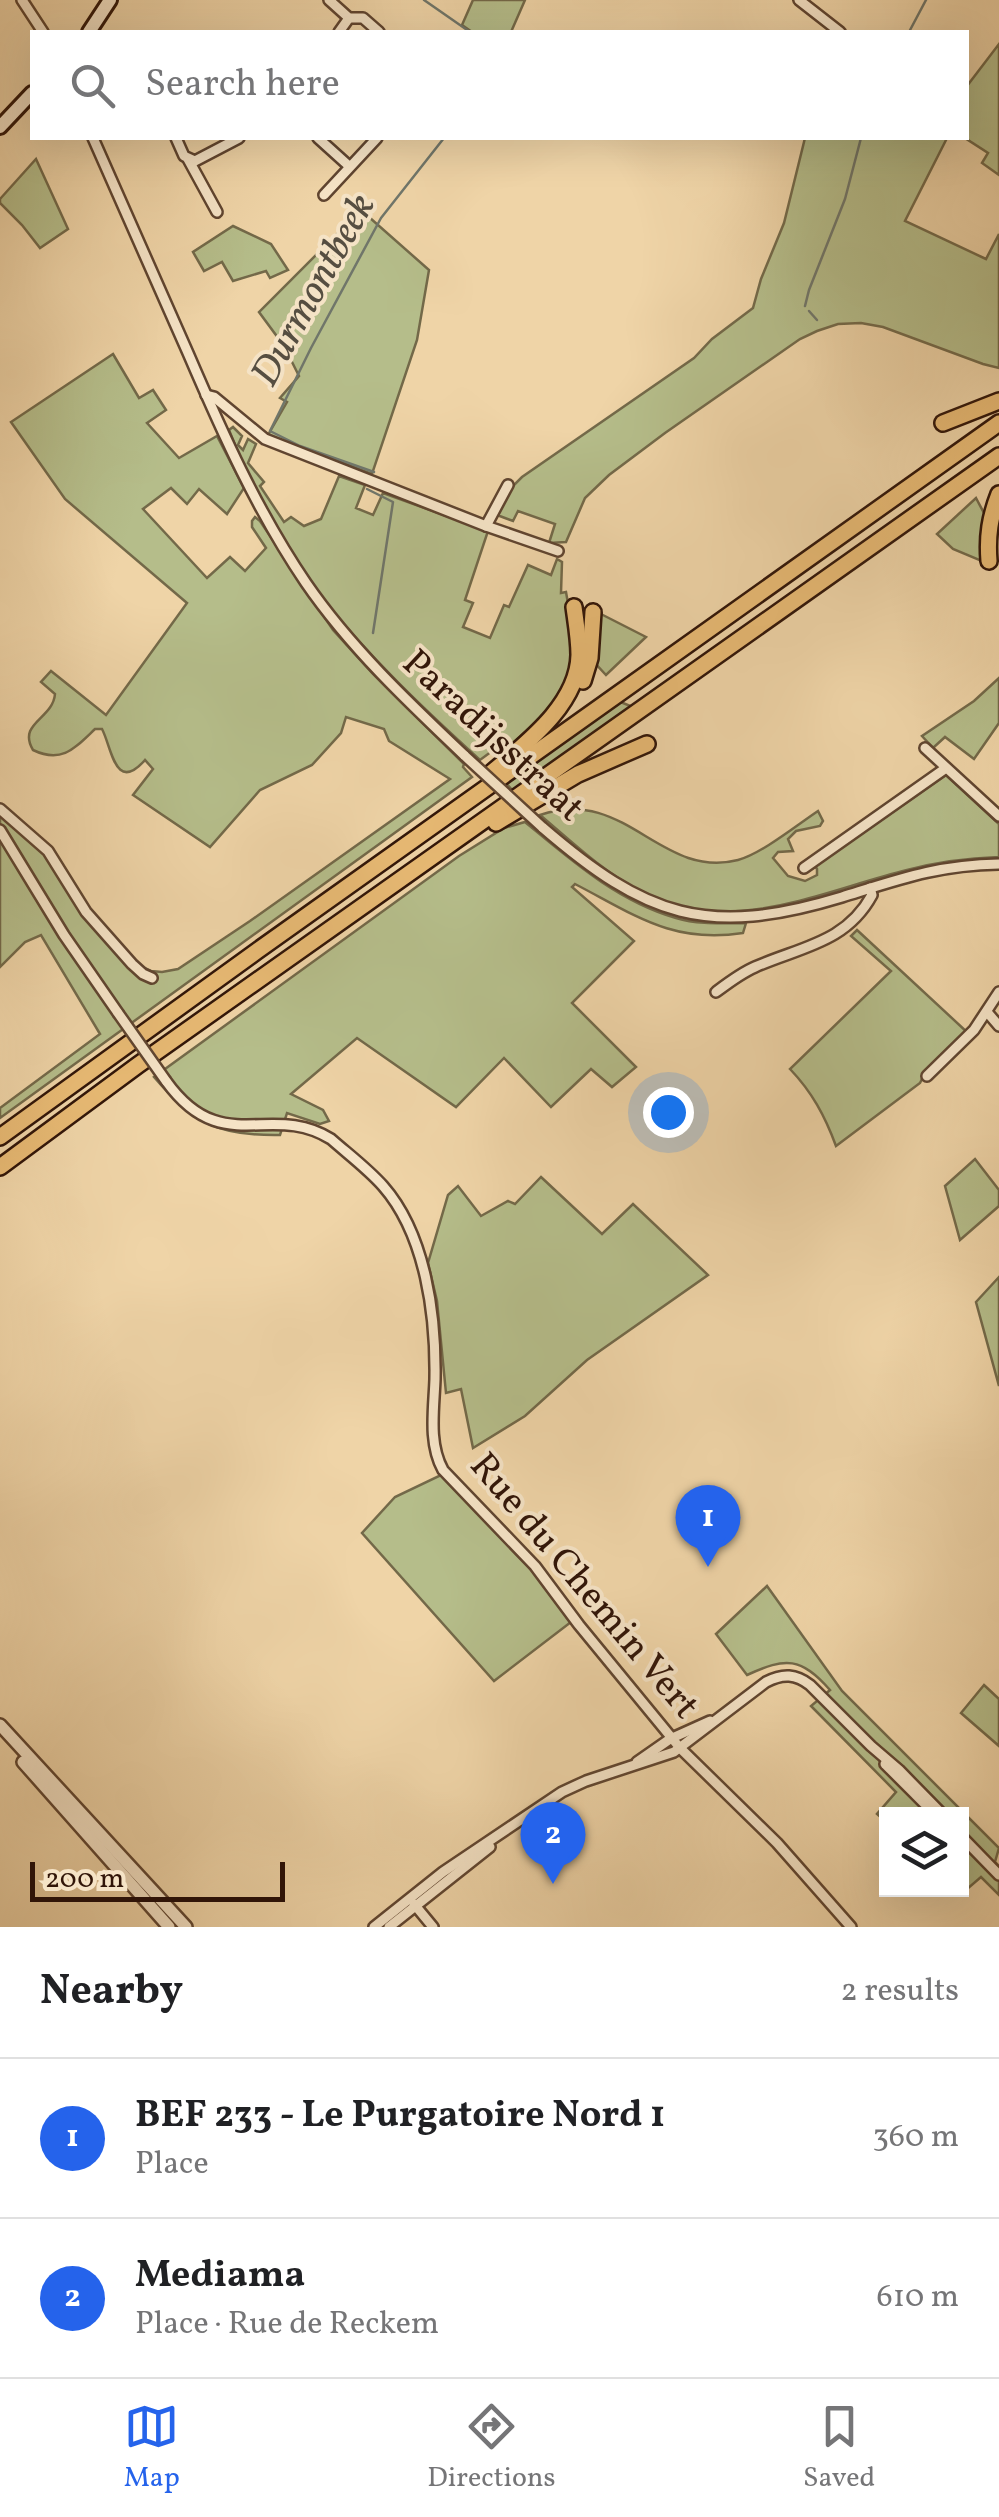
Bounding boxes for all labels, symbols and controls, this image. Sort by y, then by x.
search box [30,30,969,140]
icon: search [65,58,120,113]
text: Search here [145,59,340,112]
water label: Durmontbeek [239,184,391,398]
street label: Paradijsstraat [389,639,595,835]
your location [643,1087,694,1138]
street label: Rue du Chemin Vert [456,1442,710,1732]
pin: 1 [676,1484,740,1567]
pin: 2 [520,1802,586,1884]
map controls [879,1807,969,1897]
button: layers [879,1807,969,1897]
scale bar [30,1857,285,1902]
text: 200 m [45,1860,124,1899]
text: Nearby [40,1963,183,2022]
text: 2 results [841,1970,959,2014]
text: BEF 233 - Le Purgatoire Nord 1 [135,2090,665,2143]
text: 1 [66,2116,79,2160]
text: 360 m [872,2116,959,2160]
text: Place [135,2143,209,2187]
text: Mediama [135,2250,305,2303]
text: 2 [64,2276,81,2320]
text: 610 m [876,2276,959,2320]
text: Place · Rue de Reckem [135,2303,439,2347]
tab: Map [124,2399,180,2498]
tab: Directions [427,2399,556,2498]
tab: Saved [803,2399,875,2498]

